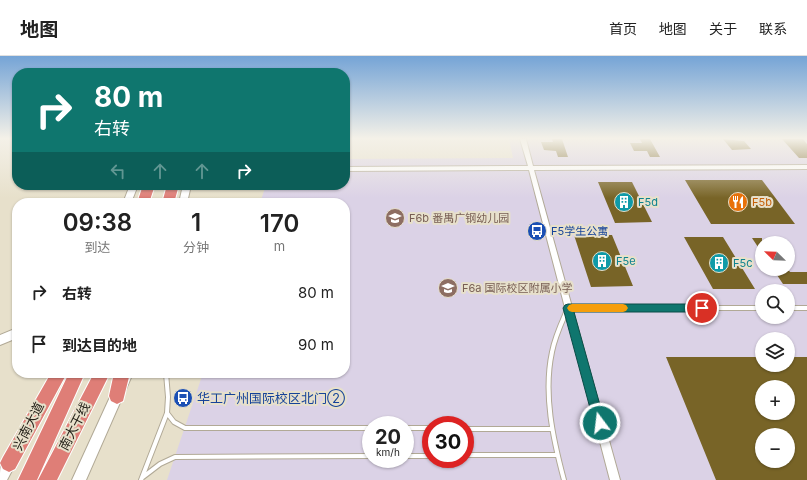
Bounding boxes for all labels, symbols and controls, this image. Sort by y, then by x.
text: 地图 [20,18,58,41]
text: 首页 [609,20,637,37]
text: 地图 [659,20,687,37]
text: 关于 [709,20,737,37]
text: 联系 [759,20,787,37]
text: 80 m [94,80,163,114]
icon: right [28,84,80,136]
text: 右转 [94,118,130,139]
icon: left [107,160,129,182]
icon: ahead [149,160,171,182]
icon: ahead [191,160,213,182]
icon: right [233,160,255,182]
building icon: F5d [613,191,635,213]
restaurant icon: F5b [727,191,749,213]
place label: F5d [638,195,658,209]
place label: F5b [752,195,772,209]
school or university icon: F6b 番禺广钢幼儿园 [384,207,406,229]
text: 09:38 [63,208,132,237]
text: 1 [191,208,201,237]
text: 170 [260,209,299,238]
place label: F6b 番禺广钢幼儿园 [409,211,509,225]
bus stop icon: F5学生公寓 [526,220,548,242]
place label: F5学生公寓 [551,224,608,238]
north arrow [755,236,795,276]
map controls [755,236,795,468]
text: m [274,238,285,254]
text: 到达 [84,239,111,255]
text: 分钟 [183,239,209,255]
building icon: F5e [591,250,613,272]
building icon: F5c [708,252,730,274]
place label: F5e [616,254,636,268]
place label: F5c [733,256,752,270]
school or university icon: F6a 国际校区附属小学 [437,277,459,299]
icon: right [28,281,50,303]
place label: F6a 国际校区附属小学 [462,281,573,295]
text: 80 m [298,283,334,302]
text: 右转 [62,284,92,303]
button: search [755,284,795,324]
pin [685,291,719,325]
icon: arrive [691,297,713,319]
button: layers [755,332,795,372]
icon: arrive [28,333,50,355]
text: 90 m [298,335,334,354]
text: 到达目的地 [62,336,137,355]
button: + [755,380,795,420]
bus stop icon: 华工广州国际校区北门② [172,387,194,409]
place label: 华工广州国际校区北门② [197,389,345,408]
street label: 兴南大道 [9,399,47,453]
street label: 南大干线 [55,399,93,453]
position arrow [579,402,621,444]
speed limit sign: 30 [422,416,474,468]
text: 20 [375,425,401,449]
button: − [755,428,795,468]
text: km/h [376,446,400,458]

